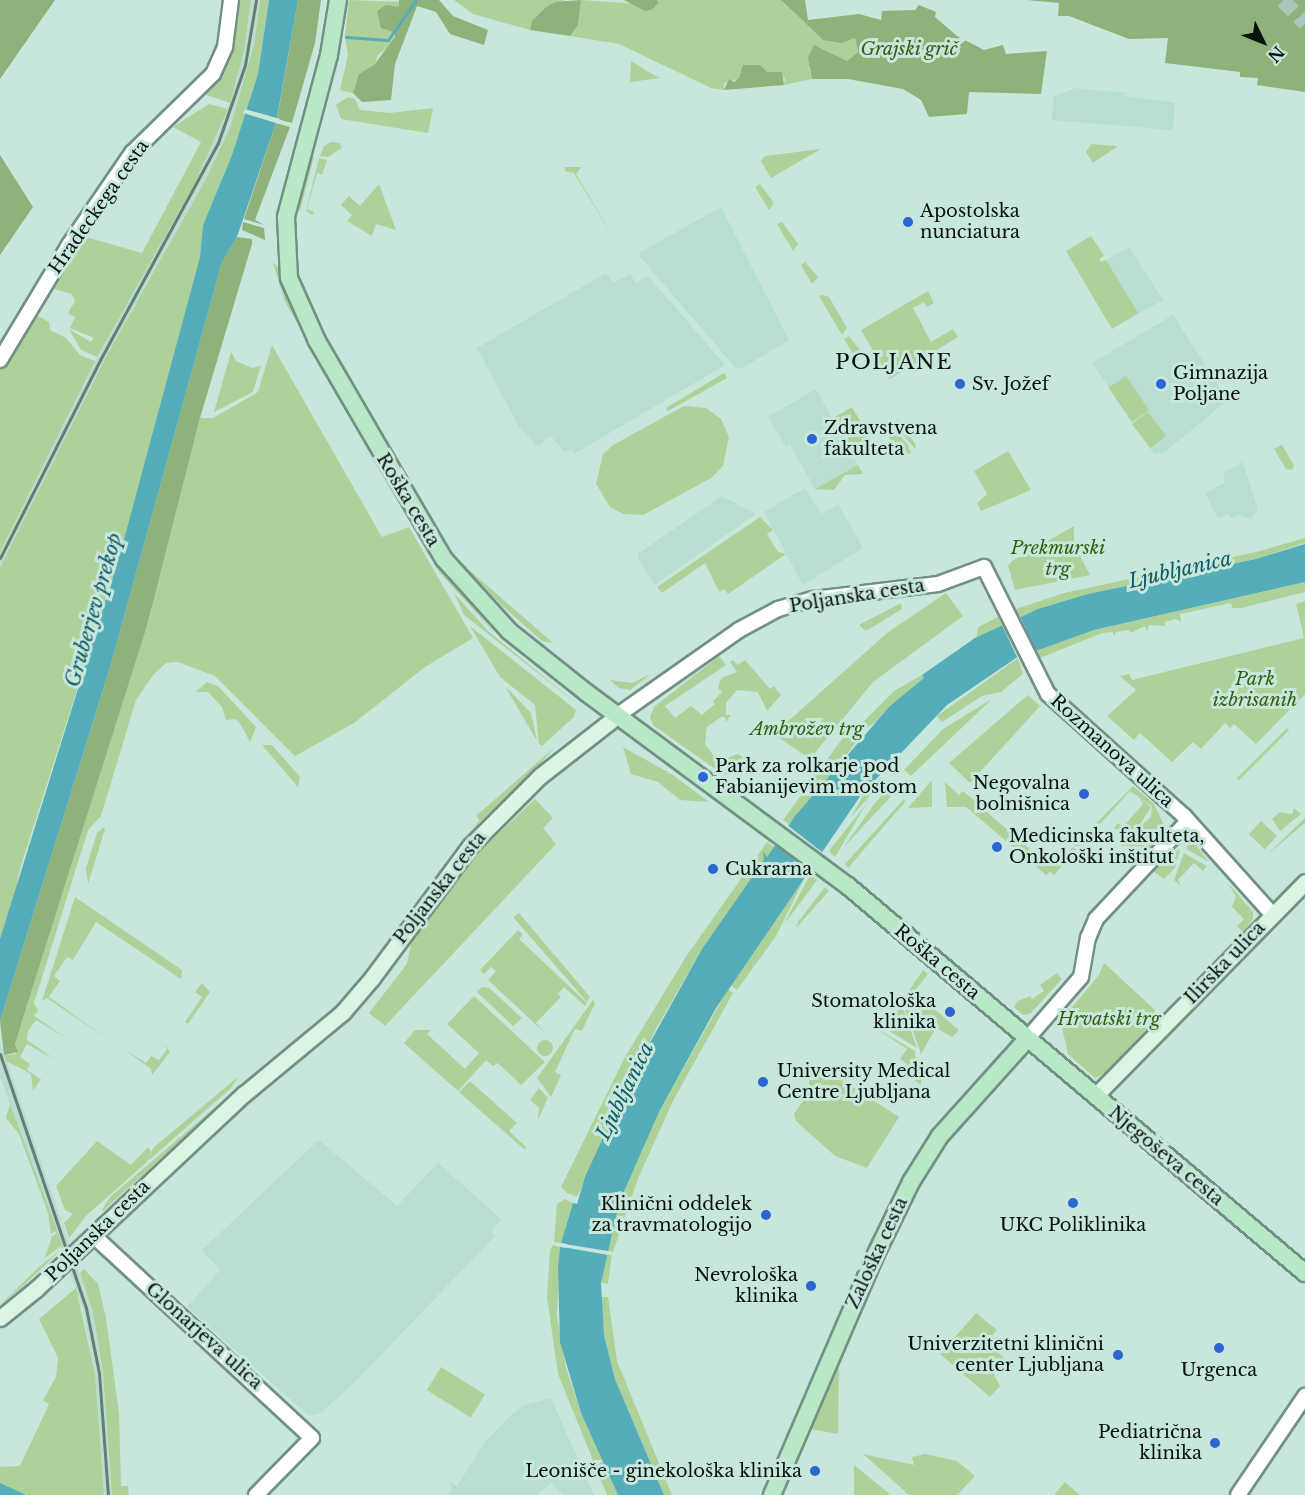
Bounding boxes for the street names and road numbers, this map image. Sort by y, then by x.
street label: Hradeckega cesta [45,136,153,278]
street label: Roška cesta [372,449,444,551]
street label: Poljanska cesta [788,575,926,617]
street label: Rozmanova ulica [1046,690,1178,812]
street label: Poljanska cesta [389,828,491,948]
street label: Ilirska ulica [1180,917,1270,1009]
street label: Roška cesta [890,920,984,1004]
street label: Njegoševa cesta [1104,1102,1228,1210]
street label: Poljanska cesta [41,1176,155,1286]
street label: Zaloška cesta [842,1194,912,1312]
street label: Glonarjeva ulica [141,1278,267,1394]

